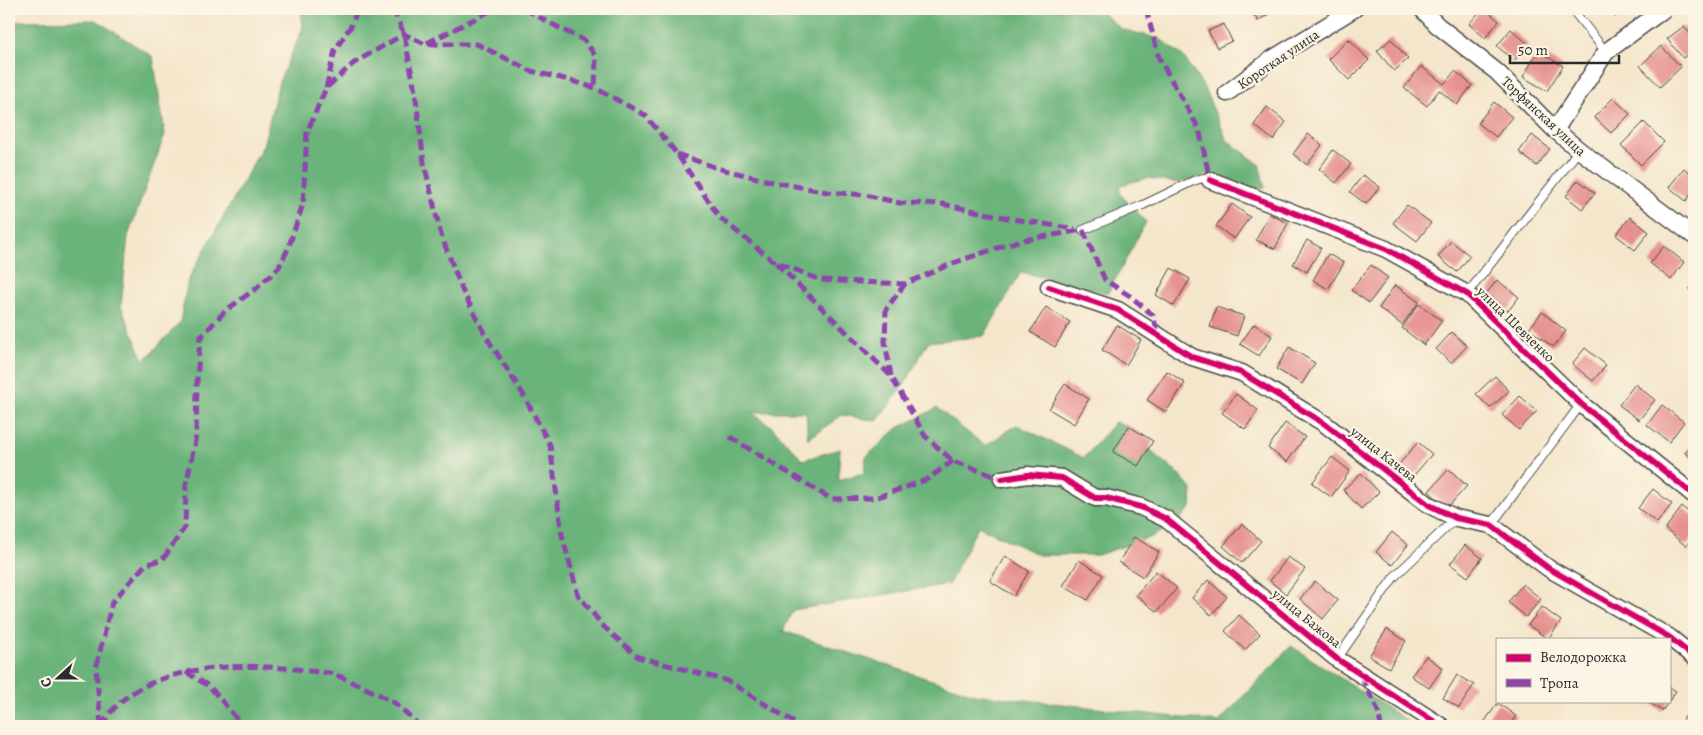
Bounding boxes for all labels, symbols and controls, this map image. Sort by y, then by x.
street label: Короткая улица [1234,25,1323,94]
scale bar [1510,32,1619,64]
text: 50 m [1518,40,1548,60]
street label: Торфянская улица [1497,72,1590,161]
street label: улица Шевченко [1472,282,1559,366]
street label: улица Качева [1346,422,1421,487]
street label: улица Бажова [1267,584,1346,652]
legend [1496,638,1670,702]
text: Велодорожка [1540,647,1627,667]
north arrow [32,652,82,702]
text: Тропа [1540,673,1579,693]
text: С [36,675,57,690]

